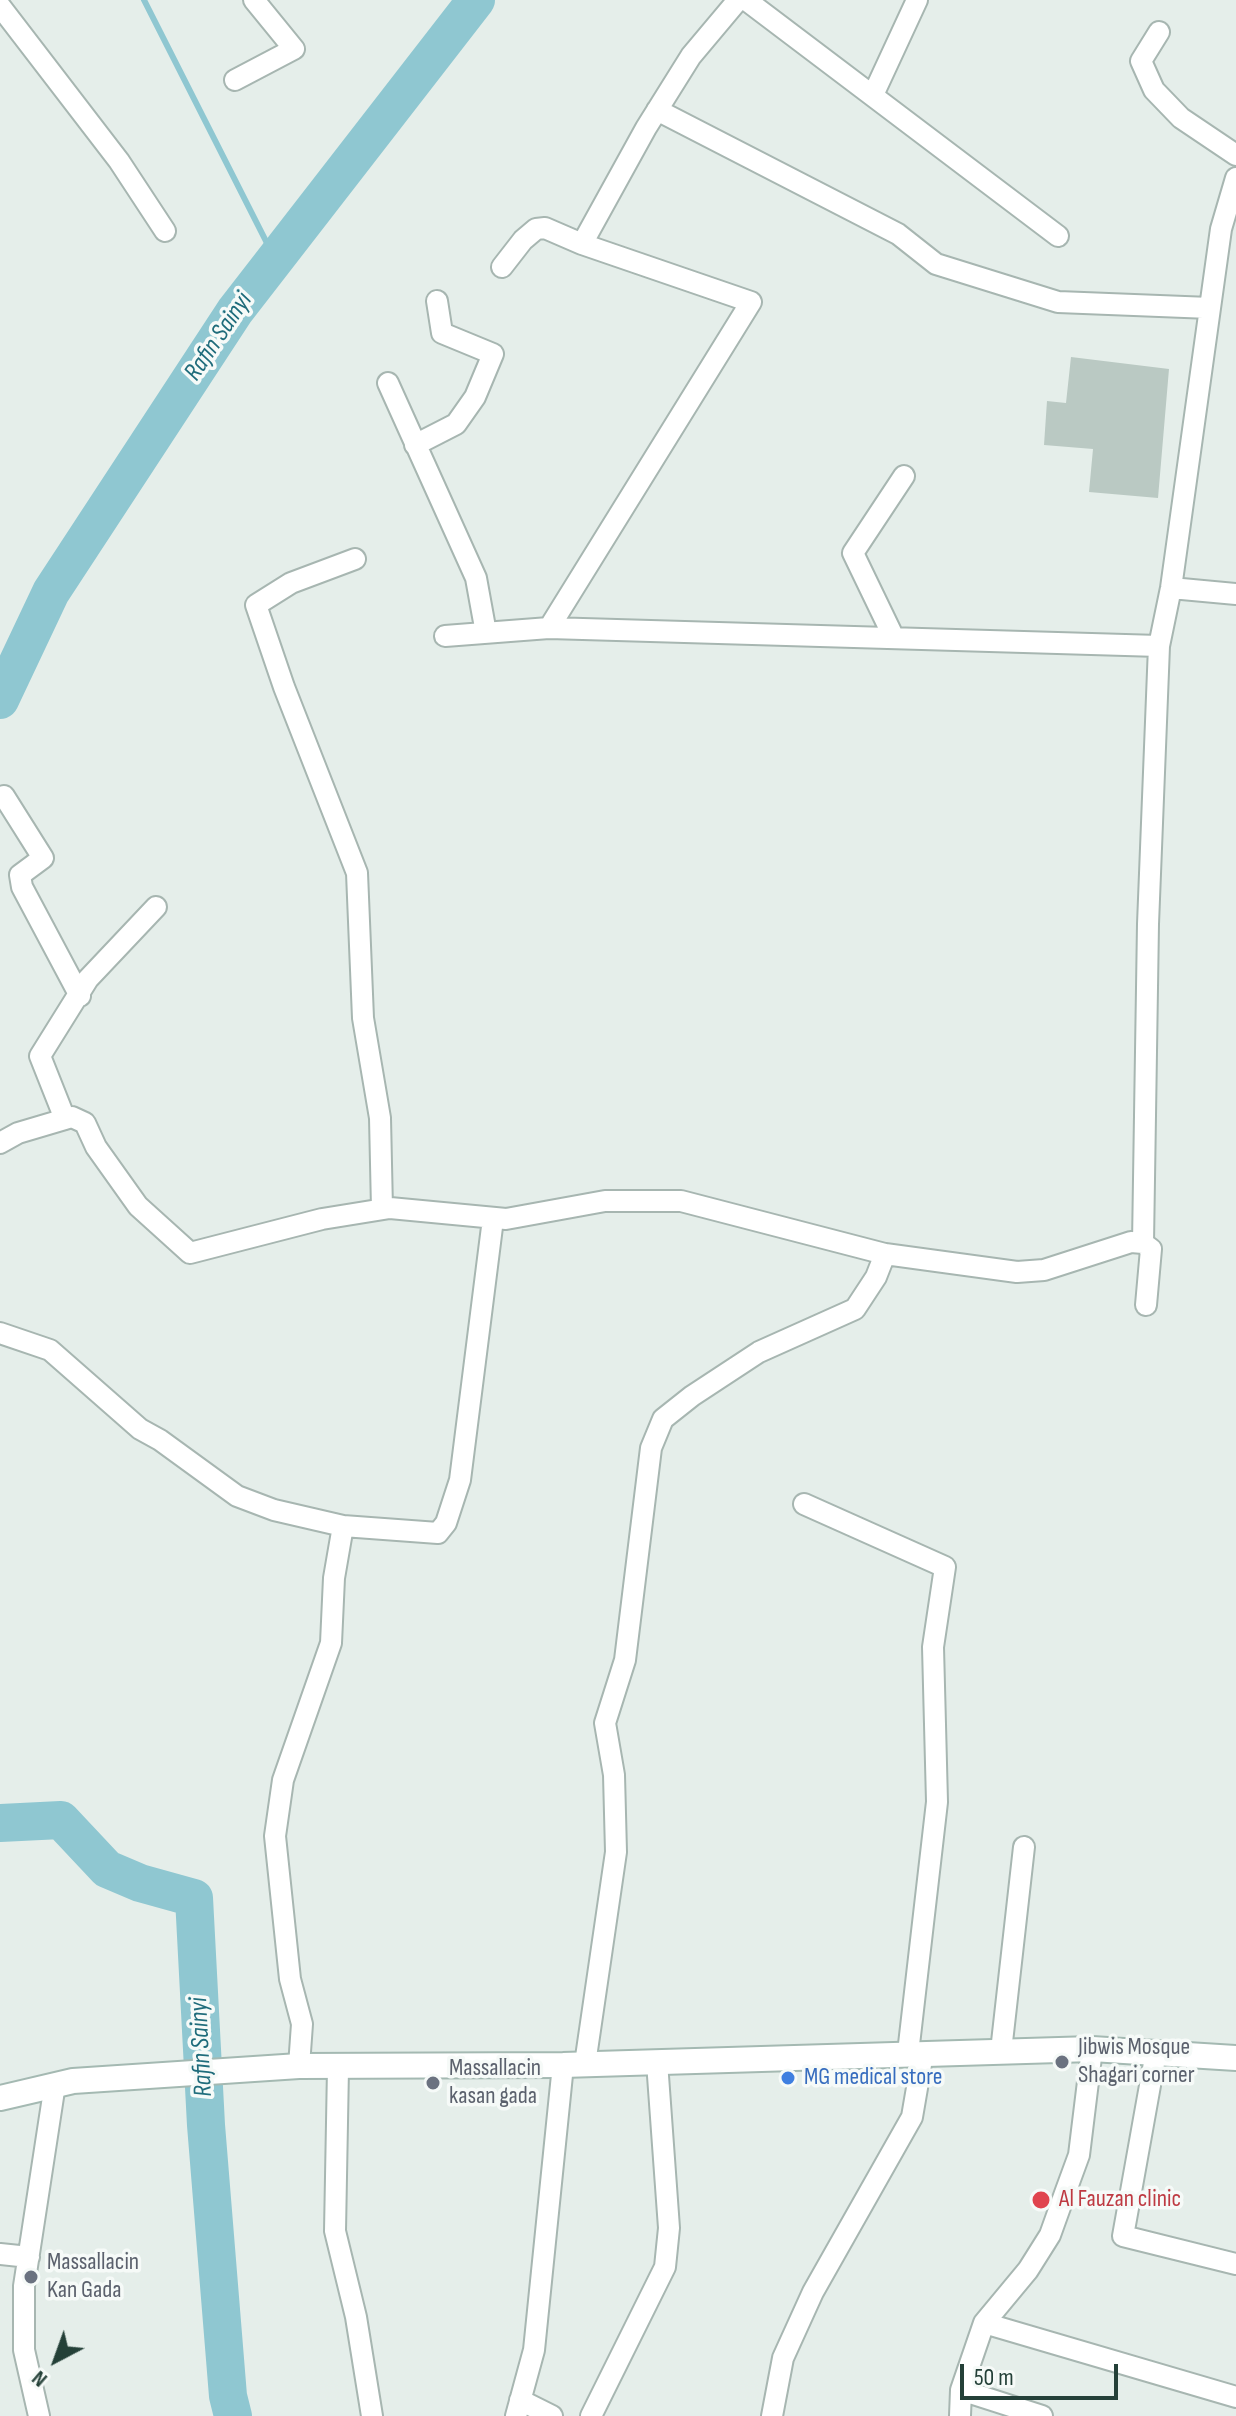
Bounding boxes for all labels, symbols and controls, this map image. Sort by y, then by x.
water label: Rafin Sainyi [178,287,260,387]
water label: Rafin Sainyi [184,1996,220,2098]
place label: Jibwis Mosque Shagari corner [1078,2034,1195,2090]
marker: Jibwis Mosque Shagari corner [1053,2053,1071,2071]
place label: Massallacin kasan gada [449,2055,541,2111]
place label: MG medical store [804,2064,942,2092]
marker: MG medical store [779,2069,797,2087]
marker: Massallacin kasan gada [424,2074,442,2092]
place label: Al Fauzan clinic [1059,2186,1181,2214]
marker: Al Fauzan clinic [1030,2189,1052,2211]
place label: Massallacin Kan Gada [47,2249,139,2305]
marker: Massallacin Kan Gada [22,2268,40,2286]
north arrow [16,2320,96,2400]
scale bar [964,2348,1122,2398]
text: 50 m [974,2363,1014,2392]
text: N [27,2364,53,2393]

